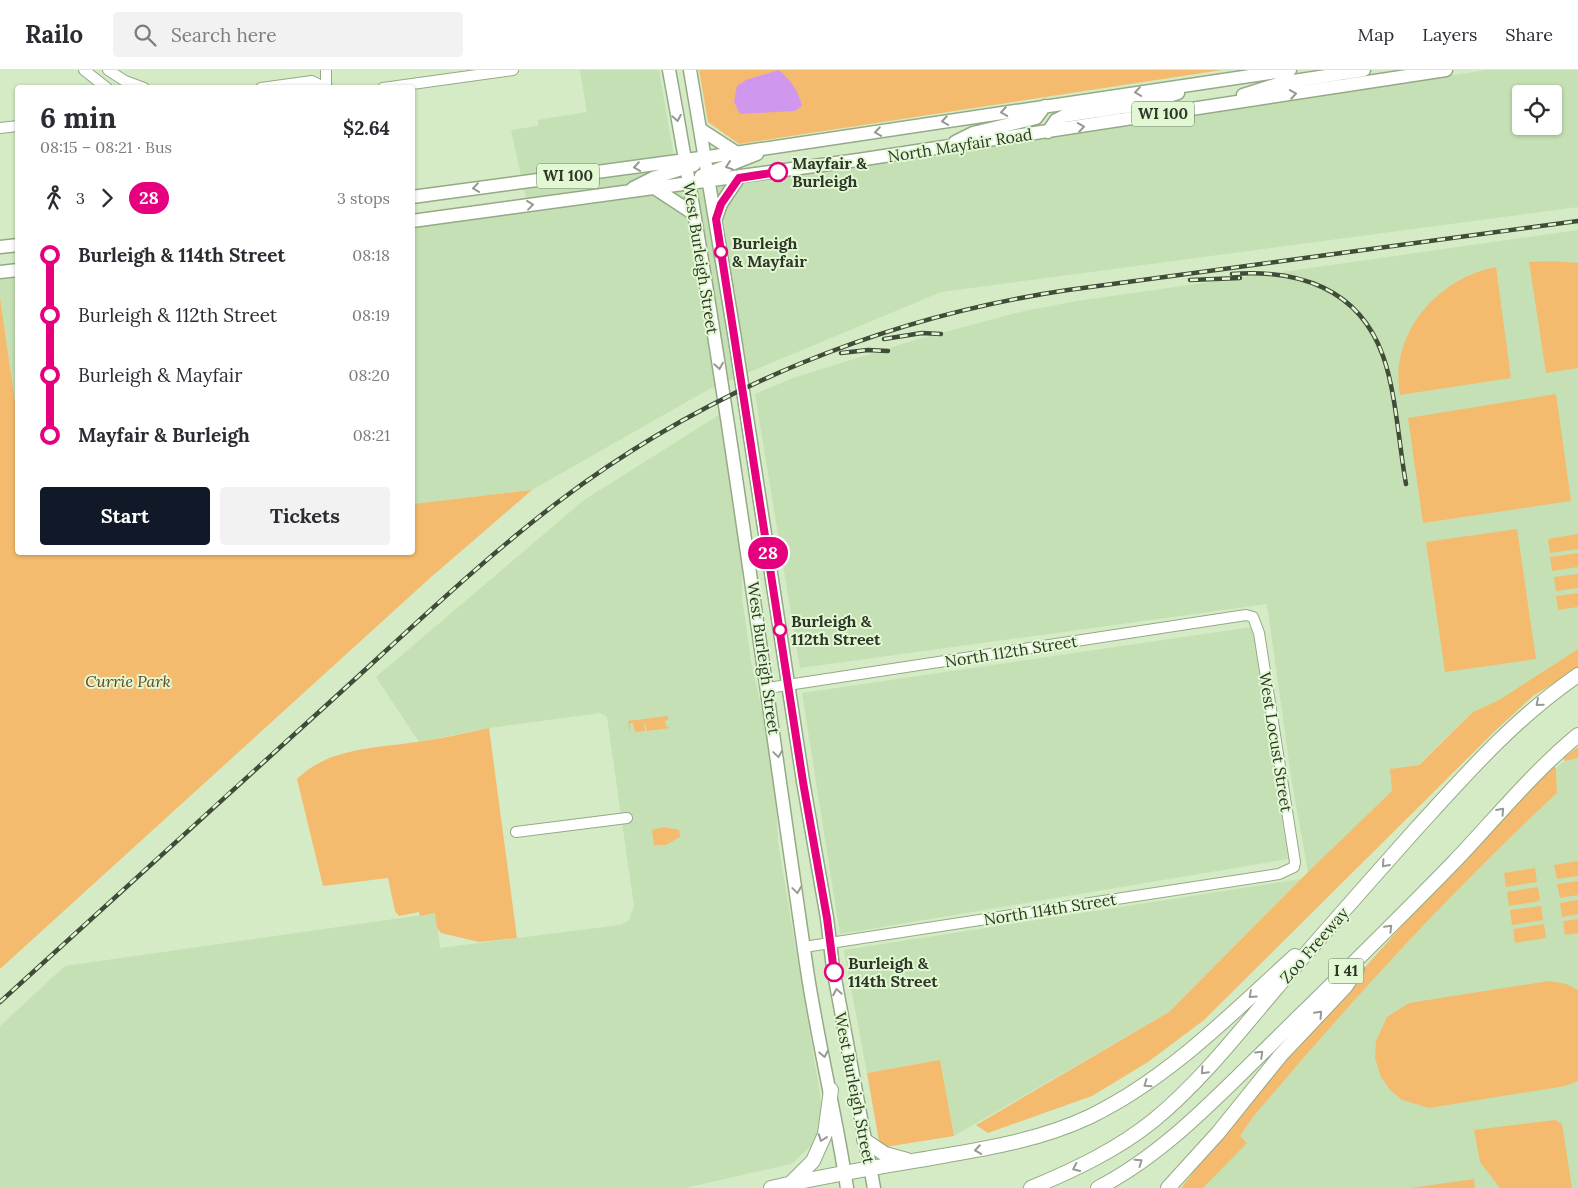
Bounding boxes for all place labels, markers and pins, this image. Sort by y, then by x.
place label: Mayfair & Burleigh [792,153,867,191]
marker: Mayfair & Burleigh [768,162,788,182]
place label: Burleigh & Mayfair [732,233,807,271]
marker: Burleigh & Mayfair [714,245,728,259]
place label: Burleigh & 112th Street [791,611,881,649]
marker: Burleigh & 112th Street [773,623,787,637]
place label: Burleigh & 114th Street [848,953,938,991]
marker: Burleigh & 114th Street [824,962,844,982]

